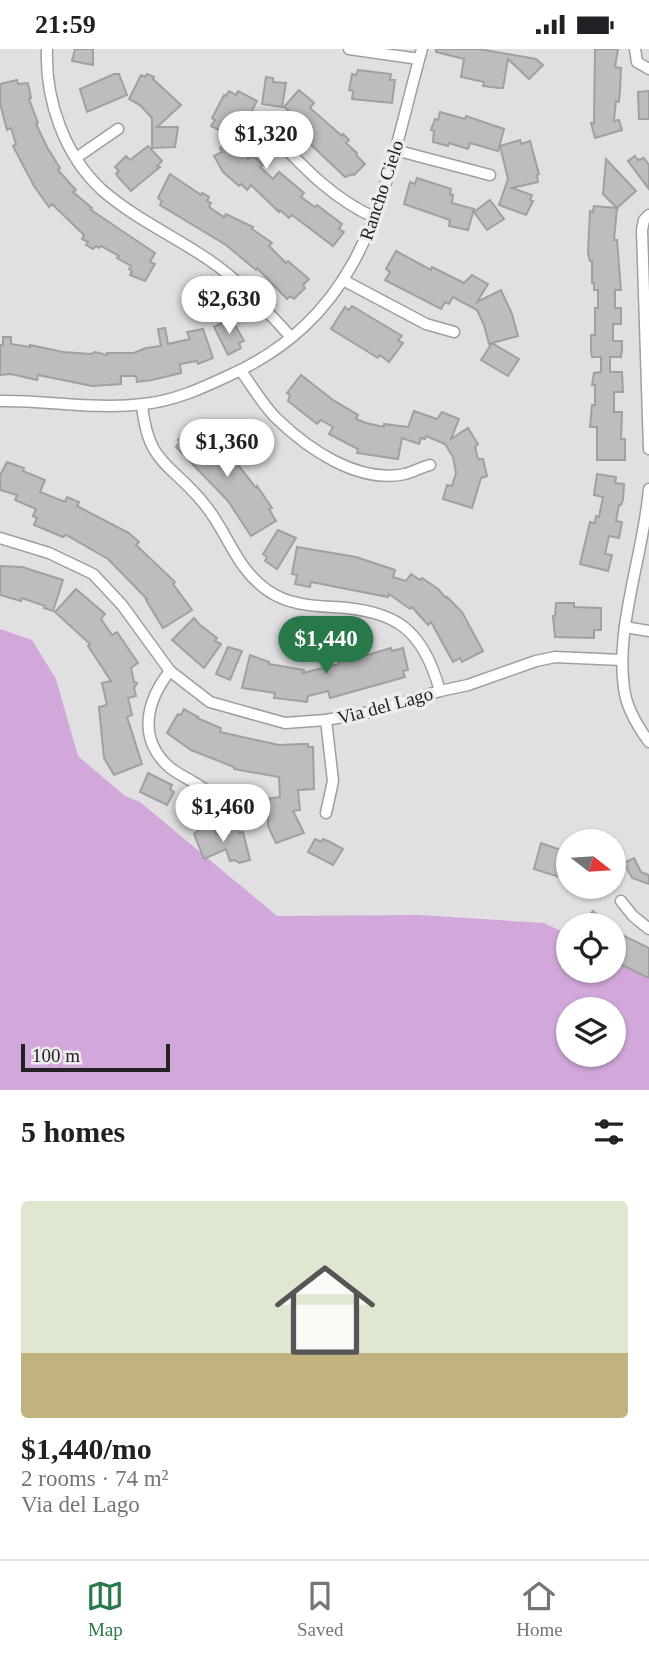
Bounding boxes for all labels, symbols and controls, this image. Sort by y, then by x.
text: 21:59 [35,10,96,39]
pin: $1,320 [209,111,323,171]
text: $1,320 [234,121,298,146]
street label: Rancho Cielo [355,137,408,243]
pin: $2,630 [172,277,286,336]
text: $2,630 [197,286,261,311]
pin: $1,360 [170,419,284,479]
text: $1,360 [195,429,259,454]
pin: $1,440 [269,617,383,676]
text: $1,440 [294,626,358,651]
street label: Via del Lago [335,683,435,728]
pin: $1,460 [166,785,280,844]
text: $1,460 [191,794,255,819]
north arrow [556,829,626,899]
map controls [556,829,626,1067]
button: locate [556,913,626,983]
button: layers [556,997,626,1067]
scale bar [21,1041,170,1073]
text: 100 m [32,1045,80,1066]
icon: filters [590,1113,628,1151]
text: 5 homes [21,1115,125,1148]
icon: home [262,1247,388,1373]
text: $1,440/mo [21,1432,152,1465]
text: 2 rooms · 74 m² [21,1466,168,1491]
text: Via del Lago [21,1492,140,1517]
tab: Map [86,1577,124,1641]
tab: Saved [297,1577,343,1641]
tab: Home [516,1577,563,1641]

